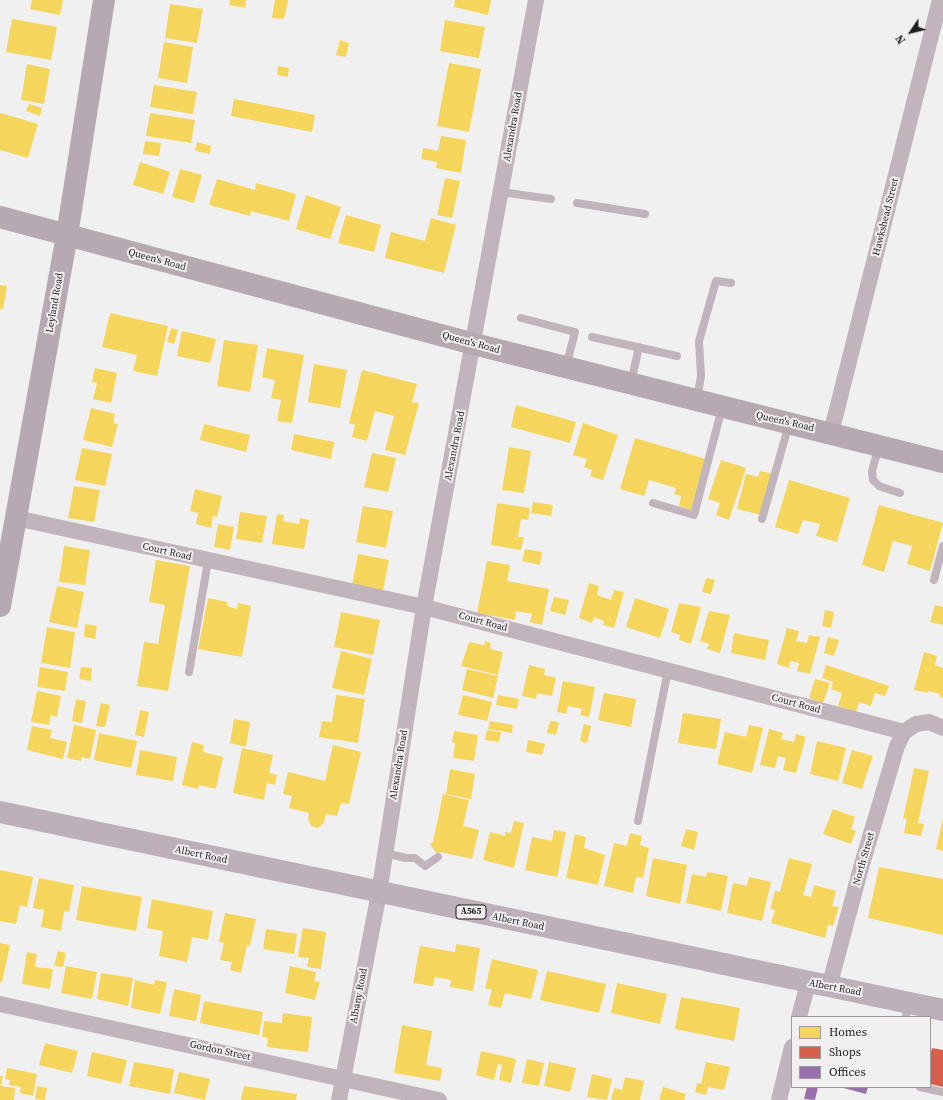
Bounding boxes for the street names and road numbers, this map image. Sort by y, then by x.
street label: Alexandra Road [501,91,525,163]
street label: Hawkshead Street [871,177,901,257]
street label: Queen's Road [127,247,187,273]
street label: Leyland Road [44,272,66,334]
street label: Queen's Road [441,330,501,356]
street label: Queen's Road [755,409,815,435]
street label: Alexandra Road [442,410,468,482]
street label: Court Road [141,541,193,563]
street label: Court Road [457,610,509,634]
street label: Court Road [770,692,822,716]
street label: Alexandra Road [388,729,410,801]
street label: North Street [851,831,877,887]
street label: Albert Road [174,844,228,866]
road number: A565 [456,905,486,919]
street label: Albert Road [491,911,545,933]
street label: Albany Road [348,967,370,1025]
street label: Albert Road [808,977,862,999]
street label: Gordon Street [189,1039,251,1063]

